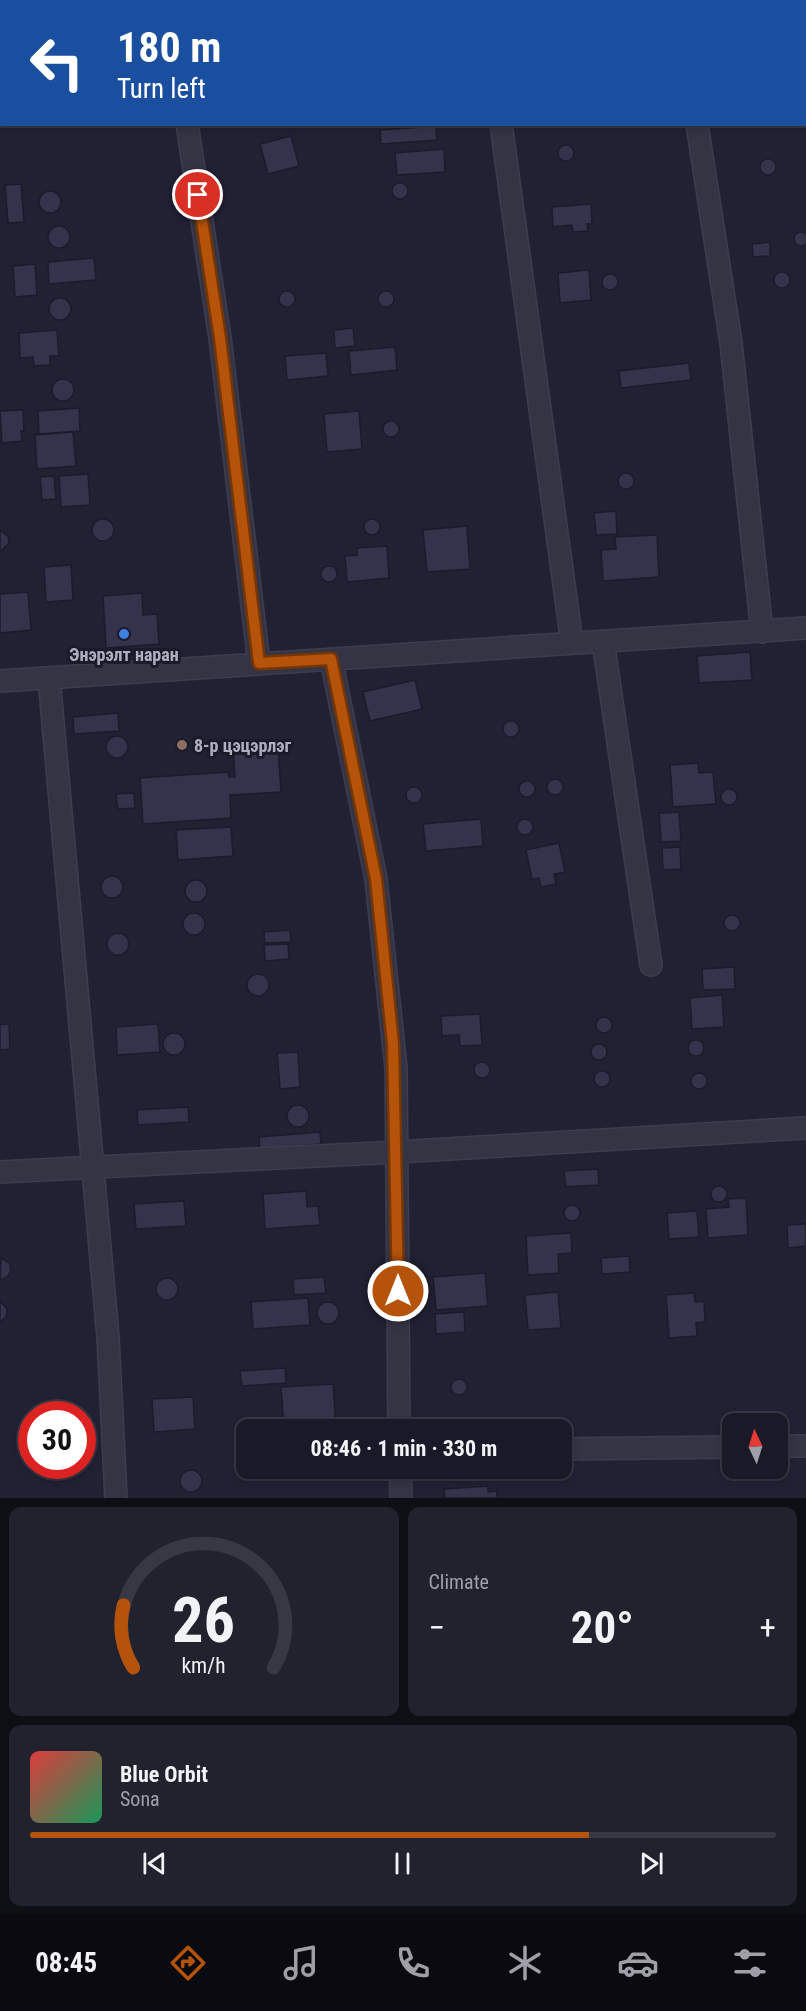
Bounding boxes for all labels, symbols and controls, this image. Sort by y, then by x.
text: 180 m [117,23,222,72]
icon: left [18,24,96,102]
text: Turn left [117,73,206,105]
pin [172,169,223,220]
icon: arrive [181,178,214,211]
marker: Энэрэлт наран [117,627,131,641]
place label: Энэрэлт наран [69,644,179,665]
place label: 8-р цэцэрлэг [194,735,291,756]
marker: 8-р цэцэрлэг [175,738,189,752]
position arrow [366,1259,430,1323]
speed limit sign: 30 [18,1401,96,1479]
north arrow [722,1413,788,1479]
map controls [722,1413,788,1479]
text: 08:46 · 1 min · 330 m [311,1436,497,1461]
text: Climate [429,1570,489,1594]
text: 26 [172,1584,235,1657]
text: 20° [571,1601,634,1654]
text: − [429,1608,445,1647]
text: + [760,1608,776,1647]
text: km/h [182,1654,226,1679]
text: Blue Orbit [120,1762,208,1787]
text: Sona [120,1787,160,1811]
icon: previous [138,1847,171,1880]
icon: pause [386,1847,419,1880]
icon: next [635,1847,668,1880]
icon: directions [167,1942,209,1984]
icon: music [280,1942,322,1984]
icon: phone [392,1942,434,1984]
icon: climate [504,1942,546,1984]
icon: car [617,1942,659,1984]
icon: filters [729,1942,771,1984]
text: 08:45 [35,1947,97,1979]

